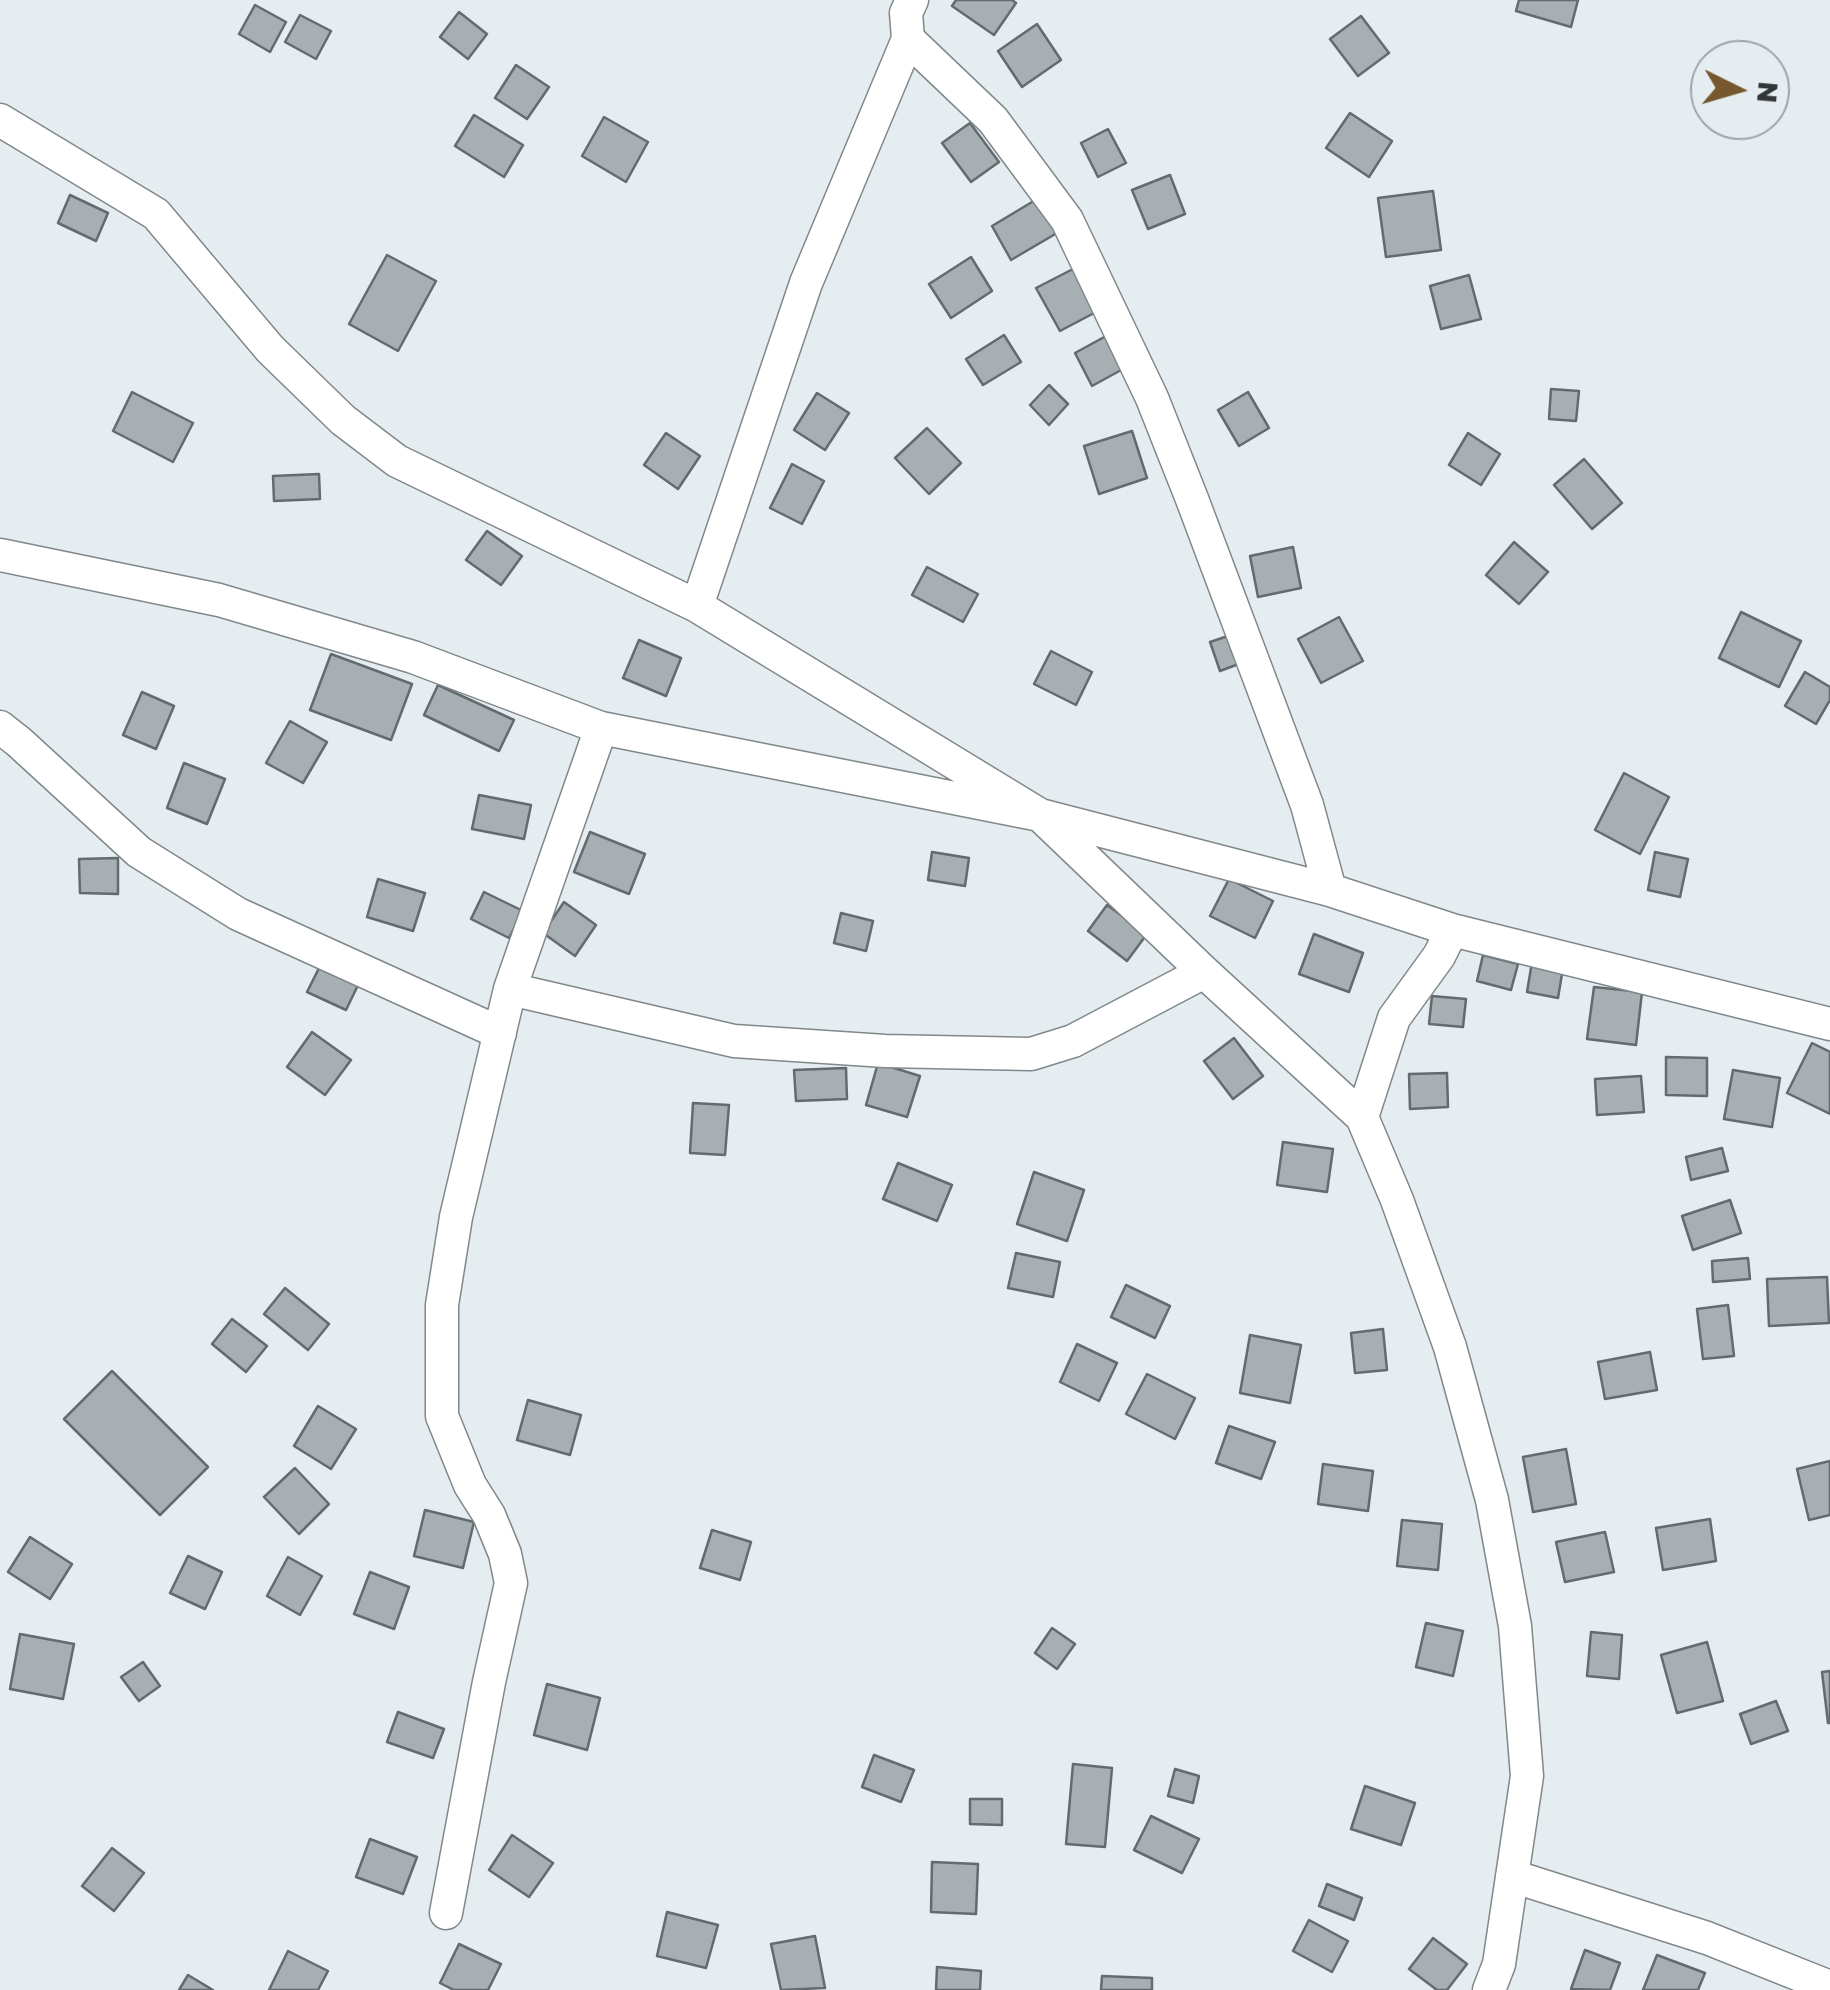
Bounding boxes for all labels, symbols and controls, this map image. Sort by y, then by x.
north arrow [1690,40,1790,140]
text: N [1751,80,1786,105]

